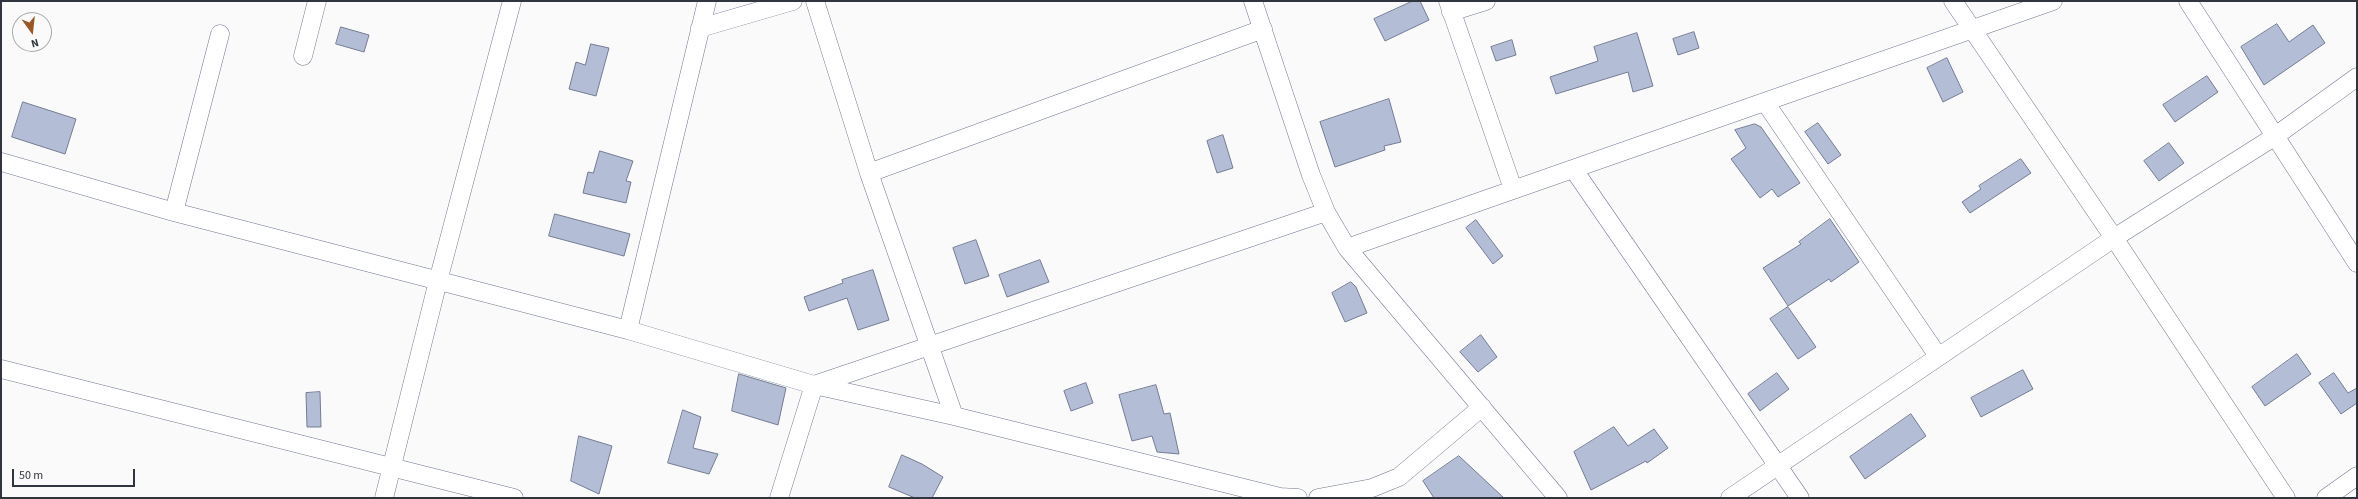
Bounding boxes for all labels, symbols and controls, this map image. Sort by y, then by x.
north arrow [12,12,52,52]
text: N [30,35,40,51]
scale bar [14,461,137,487]
text: 50 m [19,467,43,484]

